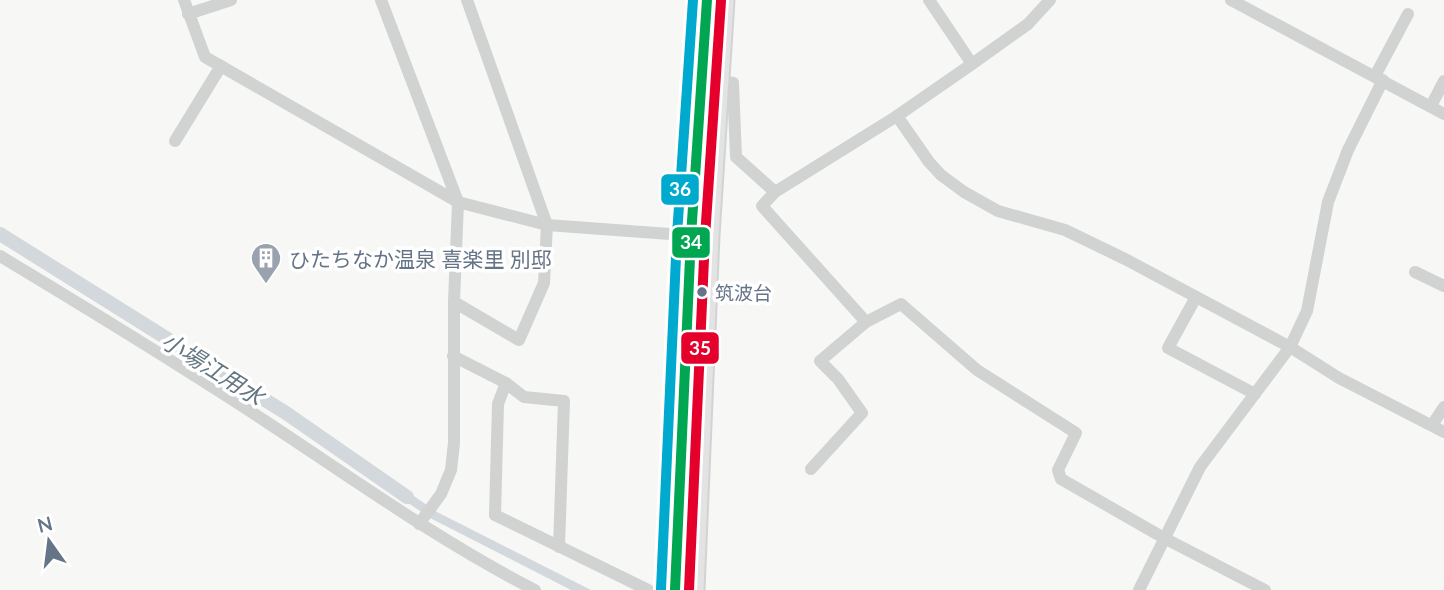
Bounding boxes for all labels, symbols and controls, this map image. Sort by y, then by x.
line badge: 36 [660,173,700,206]
text: 36 [669,177,691,200]
line badge: 34 [671,226,711,259]
text: 34 [680,230,702,253]
building icon: ひたちなか温泉 喜楽里 別邸 [249,241,283,285]
place label: ひたちなか温泉 喜楽里 別邸 [289,246,552,271]
place label: 筑波台 [715,281,772,304]
marker: 筑波台 [695,285,709,299]
water label: 小場江用水 [157,326,272,412]
line badge: 35 [680,331,720,365]
text: 35 [689,336,711,359]
north arrow [14,506,84,576]
text: N [35,511,55,537]

